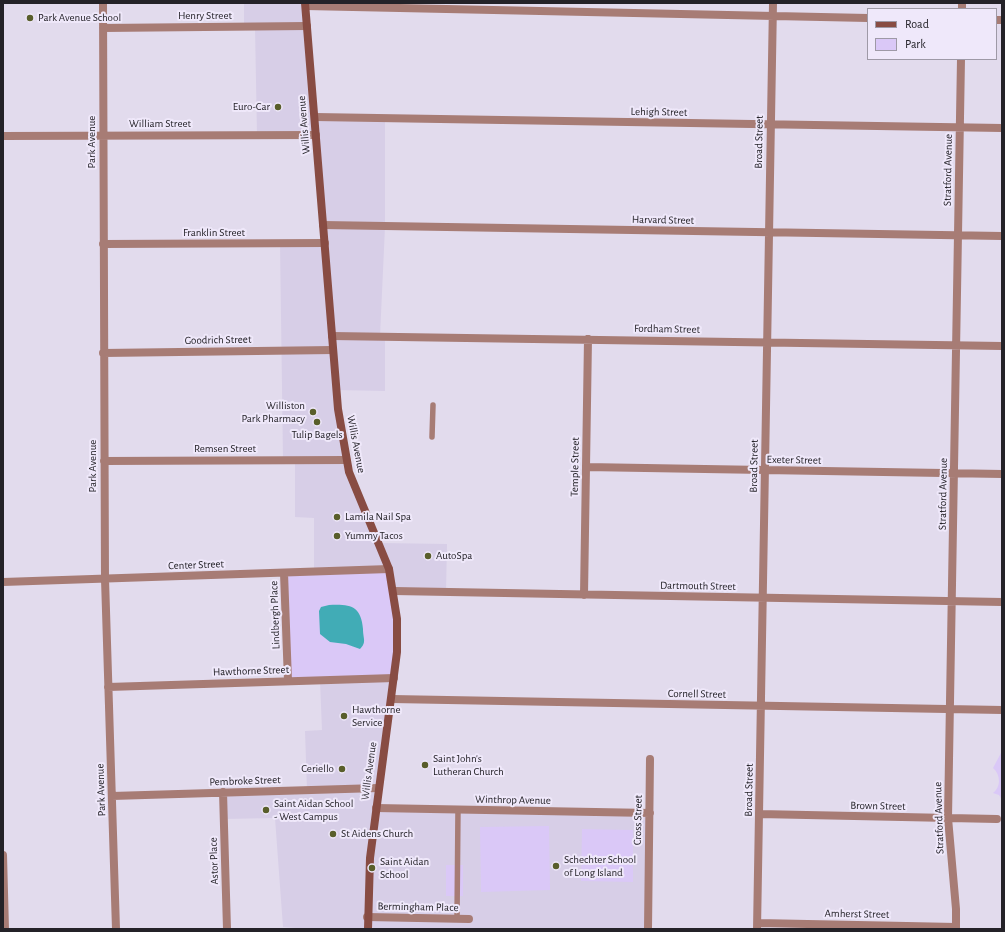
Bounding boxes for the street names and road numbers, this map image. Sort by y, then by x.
street label: Henry Street [178,9,232,23]
street label: Willis Avenue [295,95,313,155]
street label: Lehigh Street [631,105,687,119]
street label: Broad Street [752,115,766,169]
street label: Park Avenue [85,116,99,168]
street label: William Street [129,117,191,131]
street label: Stratford Avenue [941,134,955,206]
street label: Harvard Street [632,213,694,227]
street label: Franklin Street [183,226,245,240]
street label: Fordham Street [634,322,700,336]
street label: Goodrich Street [185,333,251,347]
street label: Willis Avenue [344,414,368,474]
street label: Temple Street [568,437,582,497]
street label: Broad Street [747,439,761,493]
street label: Park Avenue [86,440,100,492]
street label: Remsen Street [194,442,256,456]
street label: Exeter Street [767,453,821,467]
street label: Stratford Avenue [936,458,950,530]
street label: Center Street [168,557,224,573]
street label: Dartmouth Street [660,579,736,593]
street label: Lindbergh Place [267,580,283,650]
street label: Hawthorne Street [213,663,289,679]
street label: Cornell Street [668,687,726,701]
street label: Willis Avenue [358,741,380,801]
street label: Park Avenue [93,763,109,817]
street label: Broad Street [742,763,756,817]
street label: Pembroke Street [209,773,281,789]
street label: Stratford Avenue [931,782,947,854]
street label: Winthrop Avenue [475,793,551,807]
street label: Cross Street [631,795,645,845]
street label: Brown Street [850,799,906,813]
street label: Astor Place [207,837,221,885]
street label: Bermingham Place [377,900,459,914]
street label: Amherst Street [825,907,889,921]

